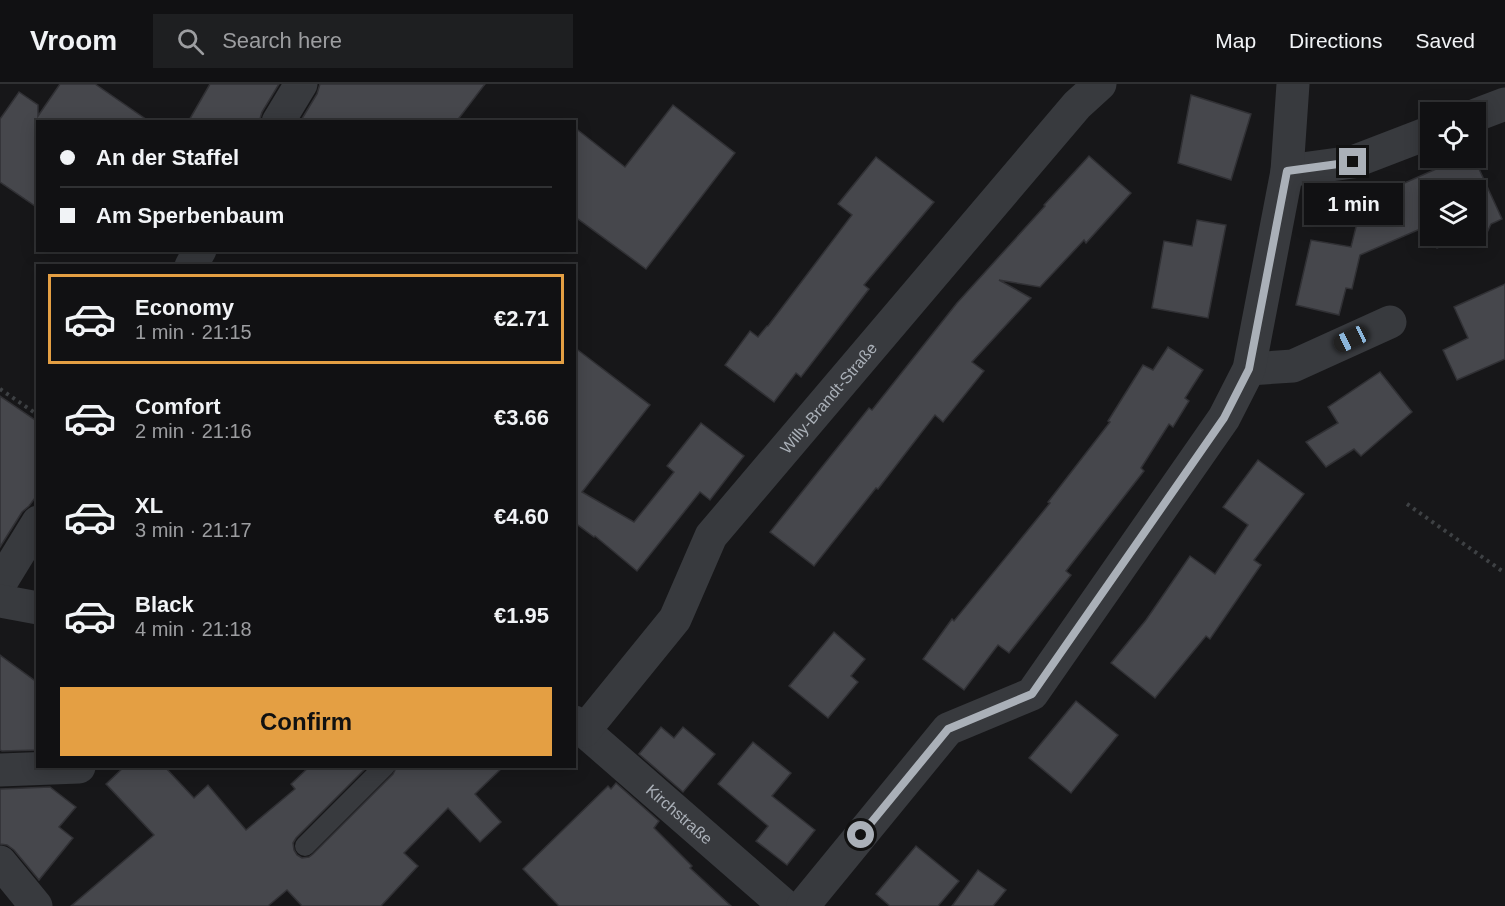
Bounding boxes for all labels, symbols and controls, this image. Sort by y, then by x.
search box [153,14,573,68]
text: Vroom [30,25,117,56]
icon: search [174,25,207,58]
text: Search here [222,28,342,53]
text: Map [1215,29,1256,52]
text: Directions [1289,29,1382,52]
text: Saved [1415,29,1475,52]
map controls [1420,102,1486,246]
button: locate [1420,102,1486,168]
text: An der Staffel [96,145,239,170]
route end [1339,148,1366,175]
button: layers [1420,180,1486,246]
callout: 1 min [1304,183,1402,225]
text: 1 min [1327,193,1380,215]
text: Am Sperbenbaum [96,203,284,228]
icon: car [63,292,117,346]
text: Economy [135,295,234,320]
text: €2.71 [494,306,549,331]
text: 1 min · 21:15 [135,321,252,343]
car [1331,323,1371,355]
street label: Willy-Brandt-Straße [777,339,880,457]
icon: car [63,391,117,445]
text: Comfort [135,394,221,419]
text: €3.66 [494,405,549,430]
text: 2 min · 21:16 [135,420,252,442]
icon: car [63,490,117,544]
text: XL [135,493,163,518]
text: €4.60 [494,504,549,529]
text: 3 min · 21:17 [135,519,252,541]
icon: car [63,589,117,643]
text: Black [135,592,194,617]
text: €1.95 [494,603,549,628]
text: 4 min · 21:18 [135,618,252,640]
button: Confirm [60,687,552,756]
street label: Kirchstraße [643,781,716,847]
route start [847,821,874,848]

